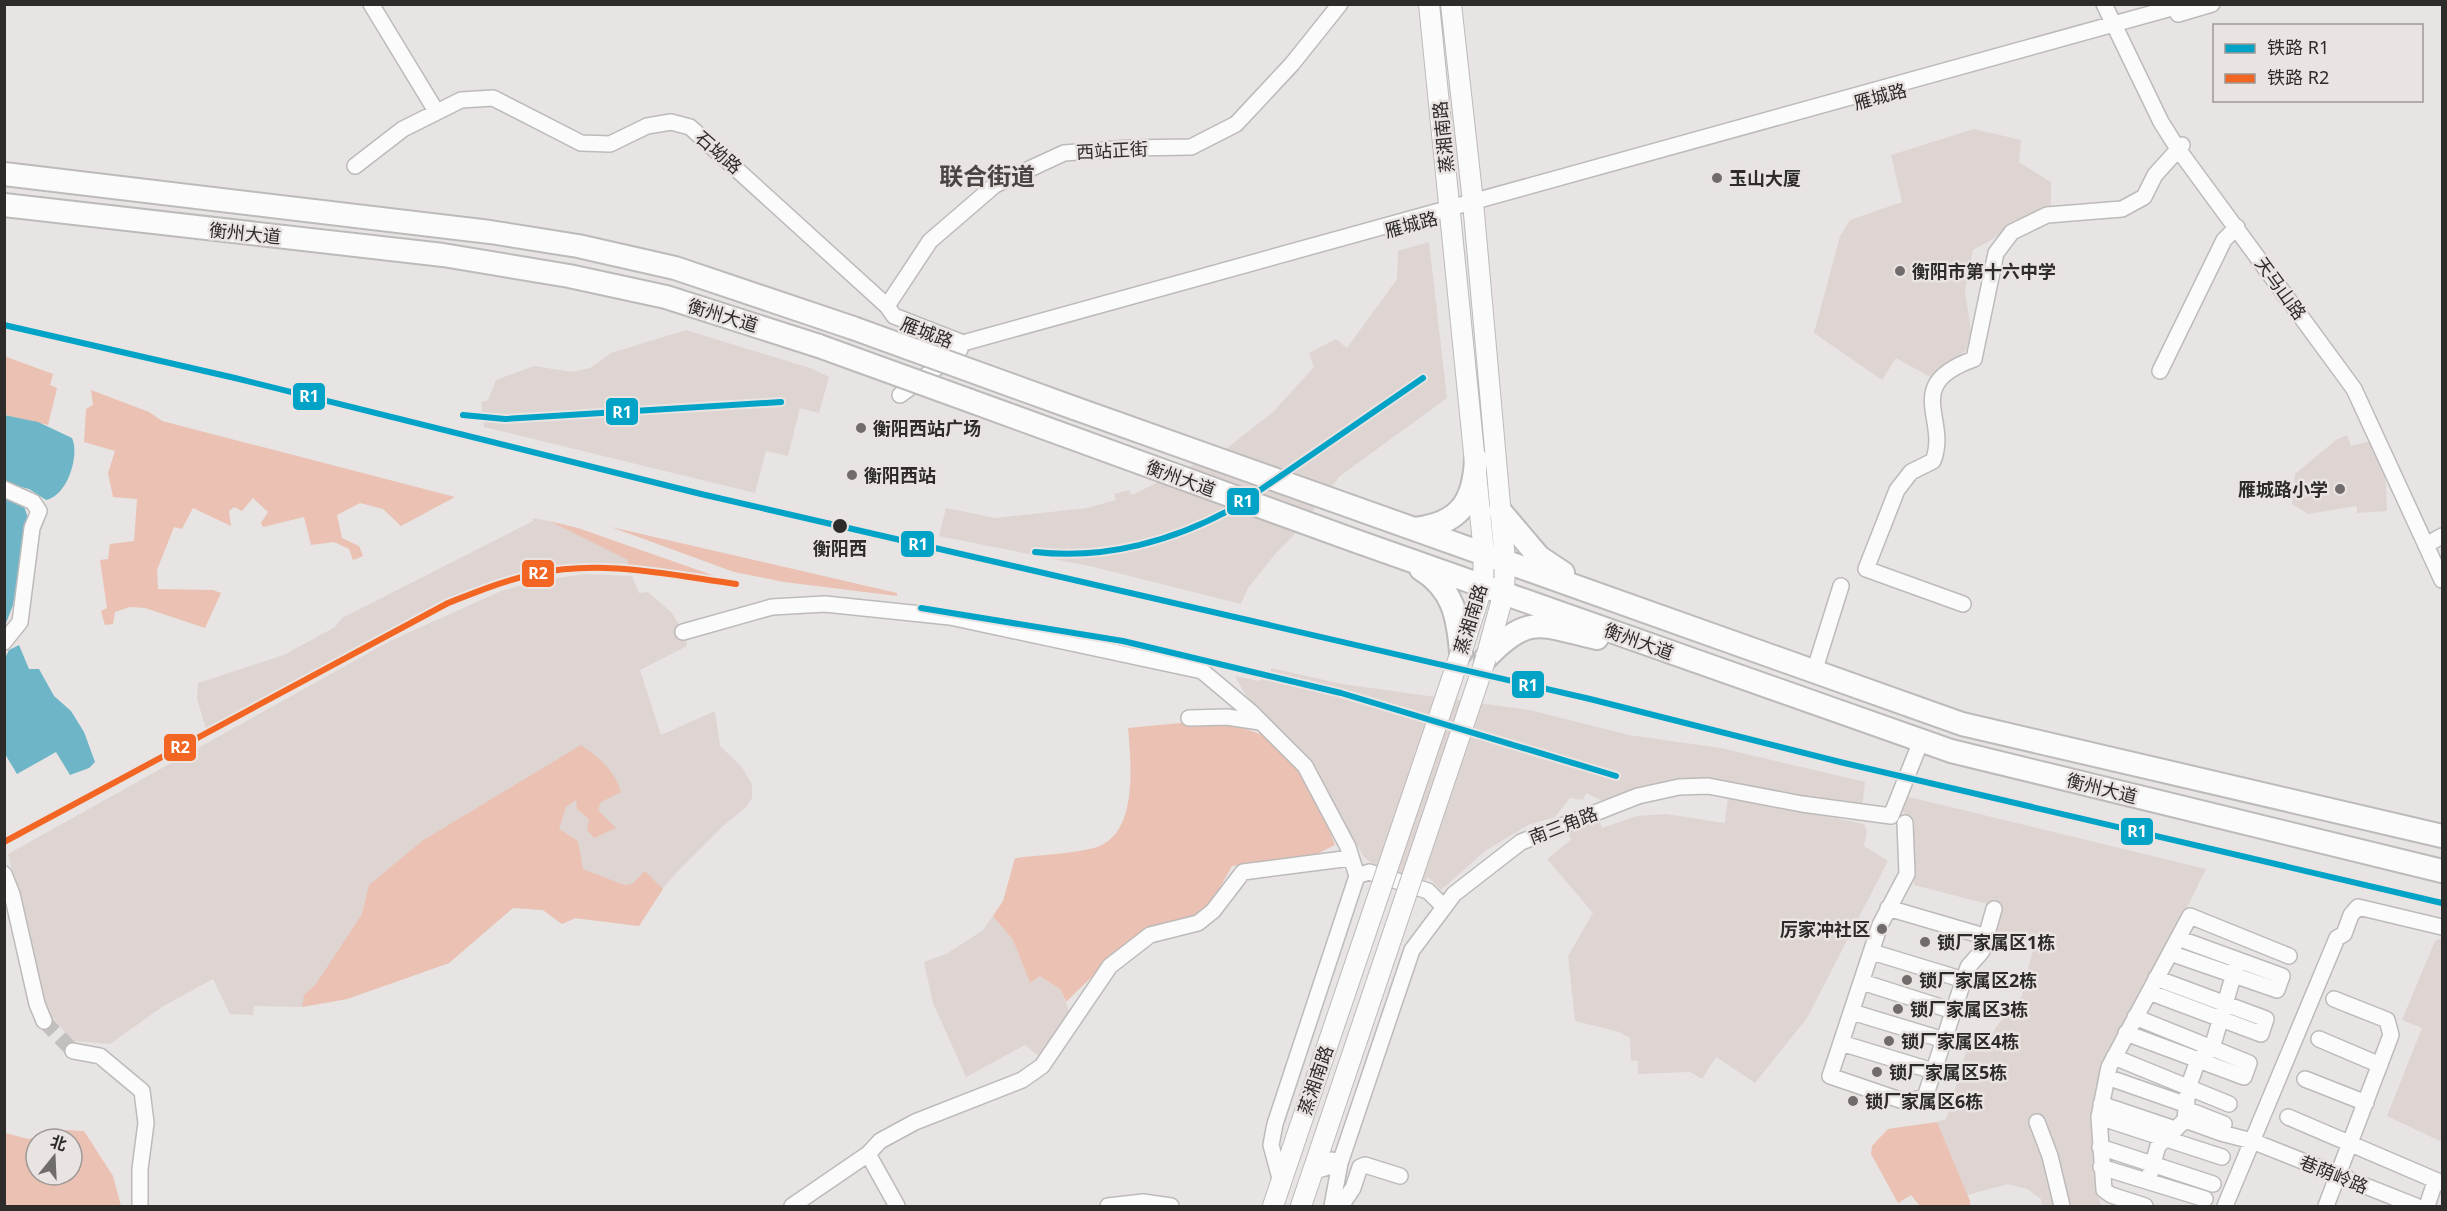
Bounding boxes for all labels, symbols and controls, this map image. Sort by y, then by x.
legend [2213,24,2423,102]
text: 铁路 R1 [2267,35,2329,59]
text: 铁路 R2 [2267,65,2329,89]
street label: 雁城路 [1851,77,1909,115]
street label: 蒸湘南路 [1427,100,1459,174]
street label: 石坳路 [691,125,747,179]
street label: 西站正街 [1075,136,1149,164]
district label: 联合街道 [939,159,1035,192]
place label: 玉山大厦 [1729,166,1801,190]
marker: 玉山大厦 [1710,171,1724,185]
street label: 雁城路 [1382,205,1440,243]
street label: 衡州大道 [208,217,282,249]
street label: 天马山路 [2250,252,2312,324]
place label: 衡阳市第十六中学 [1912,259,2056,283]
marker: 衡阳市第十六中学 [1893,264,1907,278]
street label: 衡州大道 [685,293,761,337]
street label: 雁城路 [897,311,957,353]
line badge: R1 [292,382,326,411]
text: R1 [299,385,319,407]
line badge: R1 [605,397,639,426]
text: R1 [612,401,632,423]
place label: 衡阳西站广场 [873,416,981,440]
marker: 衡阳西站广场 [854,421,868,435]
street label: 衡州大道 [1143,454,1219,502]
place label: 衡阳西站 [864,463,936,487]
marker: 衡阳西站 [845,468,859,482]
place label: 雁城路小学 [2238,477,2328,501]
marker: 雁城路小学 [2333,482,2347,496]
line badge: R1 [1226,487,1260,516]
text: R1 [1233,490,1253,512]
marker: 衡阳西 [831,517,849,535]
line badge: R1 [900,530,935,558]
text: R1 [908,533,928,555]
place label: 衡阳西 [813,536,867,560]
line badge: R2 [521,559,555,588]
text: R2 [528,562,548,584]
street label: 蒸湘南路 [1448,581,1492,657]
street label: 衡州大道 [1601,617,1677,665]
line badge: R1 [1511,670,1545,699]
text: R1 [1518,674,1538,696]
line badge: R2 [163,733,197,762]
text: R2 [170,736,190,758]
street label: 衡州大道 [2064,768,2140,808]
street label: 南三角路 [1525,801,1601,849]
line badge: R1 [2120,817,2154,846]
text: R1 [2127,820,2147,842]
place label: 厉家冲社区 [1780,917,1870,941]
marker: 厉家冲社区 [1875,922,1889,936]
place label: 锁厂家属区1栋 [1937,930,2055,954]
marker: 锁厂家属区1栋 [1918,935,1932,949]
place label: 锁厂家属区2栋 [1919,968,2037,992]
marker: 锁厂家属区2栋 [1900,973,1914,987]
place label: 锁厂家属区3栋 [1910,997,2028,1021]
marker: 锁厂家属区3栋 [1891,1002,1905,1016]
place label: 锁厂家属区4栋 [1901,1029,2019,1053]
marker: 锁厂家属区4栋 [1882,1034,1896,1048]
street label: 蒸湘南路 [1292,1042,1338,1118]
place label: 锁厂家属区5栋 [1889,1060,2007,1084]
marker: 锁厂家属区5栋 [1870,1065,1884,1079]
place label: 锁厂家属区6栋 [1865,1089,1983,1113]
marker: 锁厂家属区6栋 [1846,1094,1860,1108]
north arrow [24,1127,84,1187]
text: 北 [48,1130,70,1156]
street label: 巷荫岭路 [2296,1149,2372,1199]

